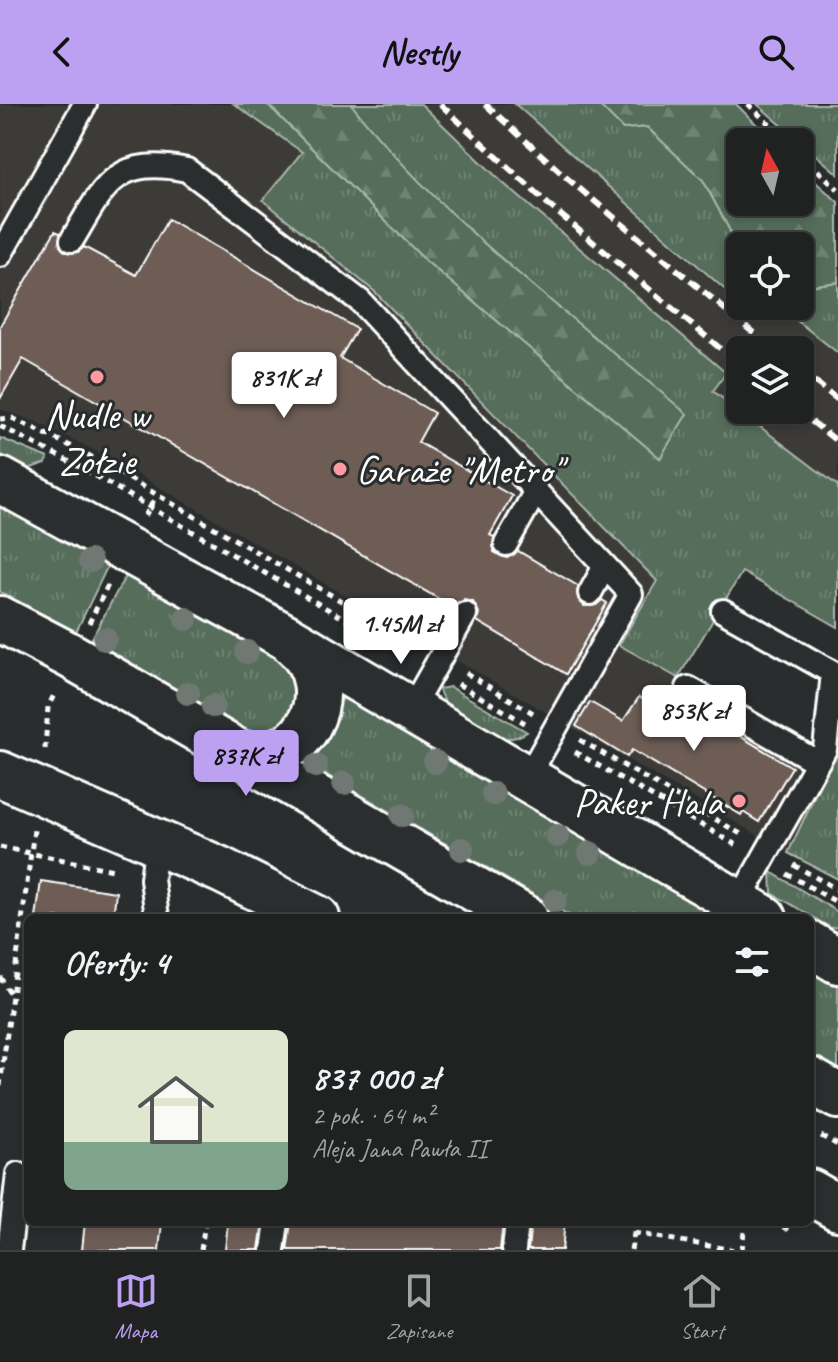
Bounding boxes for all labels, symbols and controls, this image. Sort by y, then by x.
text: Nestly [380,29,458,75]
icon: back [40,30,84,74]
icon: search [754,30,798,74]
north arrow [726,128,814,216]
map controls [726,128,814,424]
button: locate [726,232,814,320]
button: layers [726,336,814,424]
pin: 831K zł [210,352,358,420]
text: 831K zł [250,361,318,394]
marker: Nudle w Zołzie [88,368,106,386]
place label: Nudle w Zołzie [45,390,153,486]
place label: Garaże "Metro" [356,445,569,495]
marker: Garaże "Metro" [331,460,349,478]
pin: 1.45M zł [318,598,484,666]
text: 1.45M zł [361,607,441,640]
pin: 853K zł [620,685,768,753]
text: 853K zł [660,694,728,727]
pin: 837K zł [172,730,320,798]
text: 837K zł [212,739,280,772]
place label: Paker Hala [574,777,726,827]
marker: Paker Hala [730,792,748,810]
icon: filters [730,940,774,984]
text: Oferty: 4 [64,941,169,984]
text: 837 000 zł [312,1056,438,1099]
icon: home [128,1062,224,1158]
text: 2 pok. · 64 m² [312,1099,434,1132]
text: Aleja Jana Pawła II [312,1132,487,1165]
tab: Mapa [114,1269,158,1345]
tab: Zapisane [386,1269,452,1345]
tab: Start [680,1269,724,1345]

